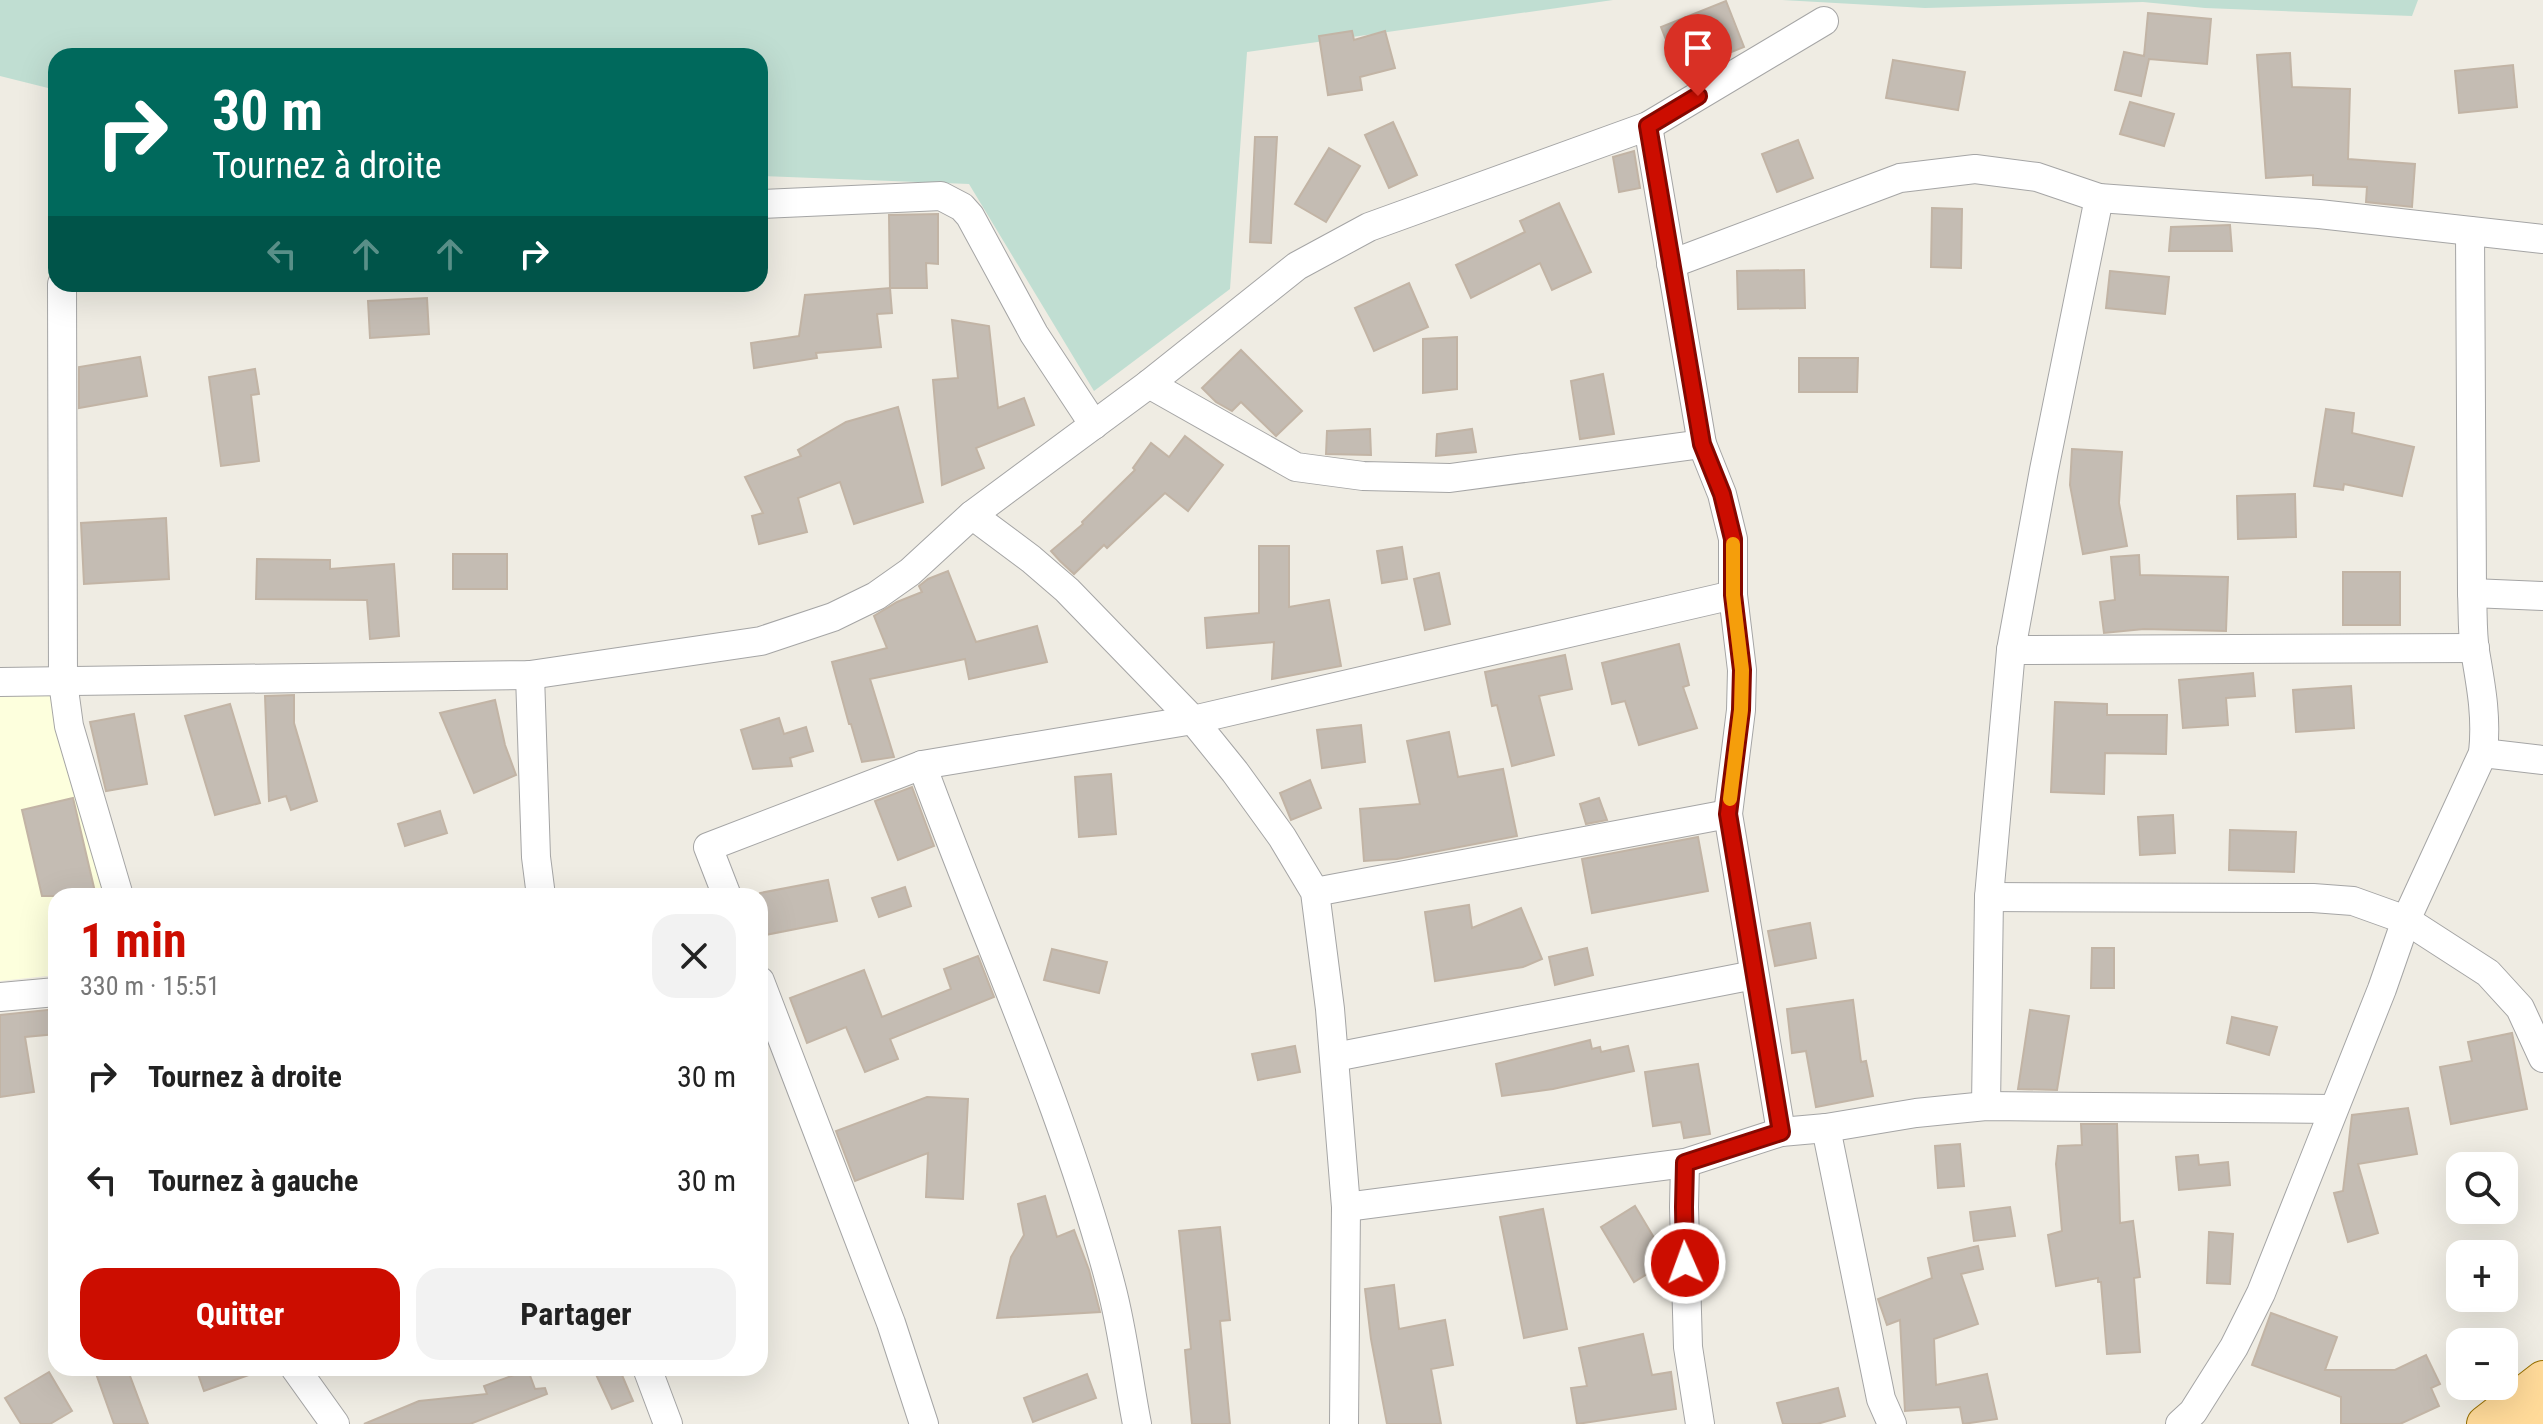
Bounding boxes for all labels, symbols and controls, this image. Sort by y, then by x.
pin [1664,14.0,1732,96]
icon: arrive [1676,26,1720,70]
text: 30 m [212,78,323,144]
icon: right [80,80,184,184]
text: Tournez à droite [212,145,442,187]
icon: left [260,232,304,276]
icon: ahead [344,232,388,276]
icon: ahead [428,232,472,276]
icon: right [512,232,556,276]
text: 1 min [80,912,187,969]
button: close [652,914,736,998]
text: 330 m · 15:51 [80,971,220,1001]
icon: right [80,1054,124,1098]
text: Tournez à droite [148,1059,342,1094]
text: 30 m [677,1059,736,1094]
map controls [2446,1152,2518,1400]
button: search [2446,1152,2518,1224]
icon: left [80,1158,124,1202]
text: Tournez à gauche [148,1163,358,1198]
text: 30 m [677,1163,736,1198]
position arrow [1643,1221,1727,1305]
button: + [2446,1240,2518,1312]
button: Quitter [80,1268,400,1360]
button: Partager [416,1268,736,1360]
button: − [2446,1328,2518,1400]

